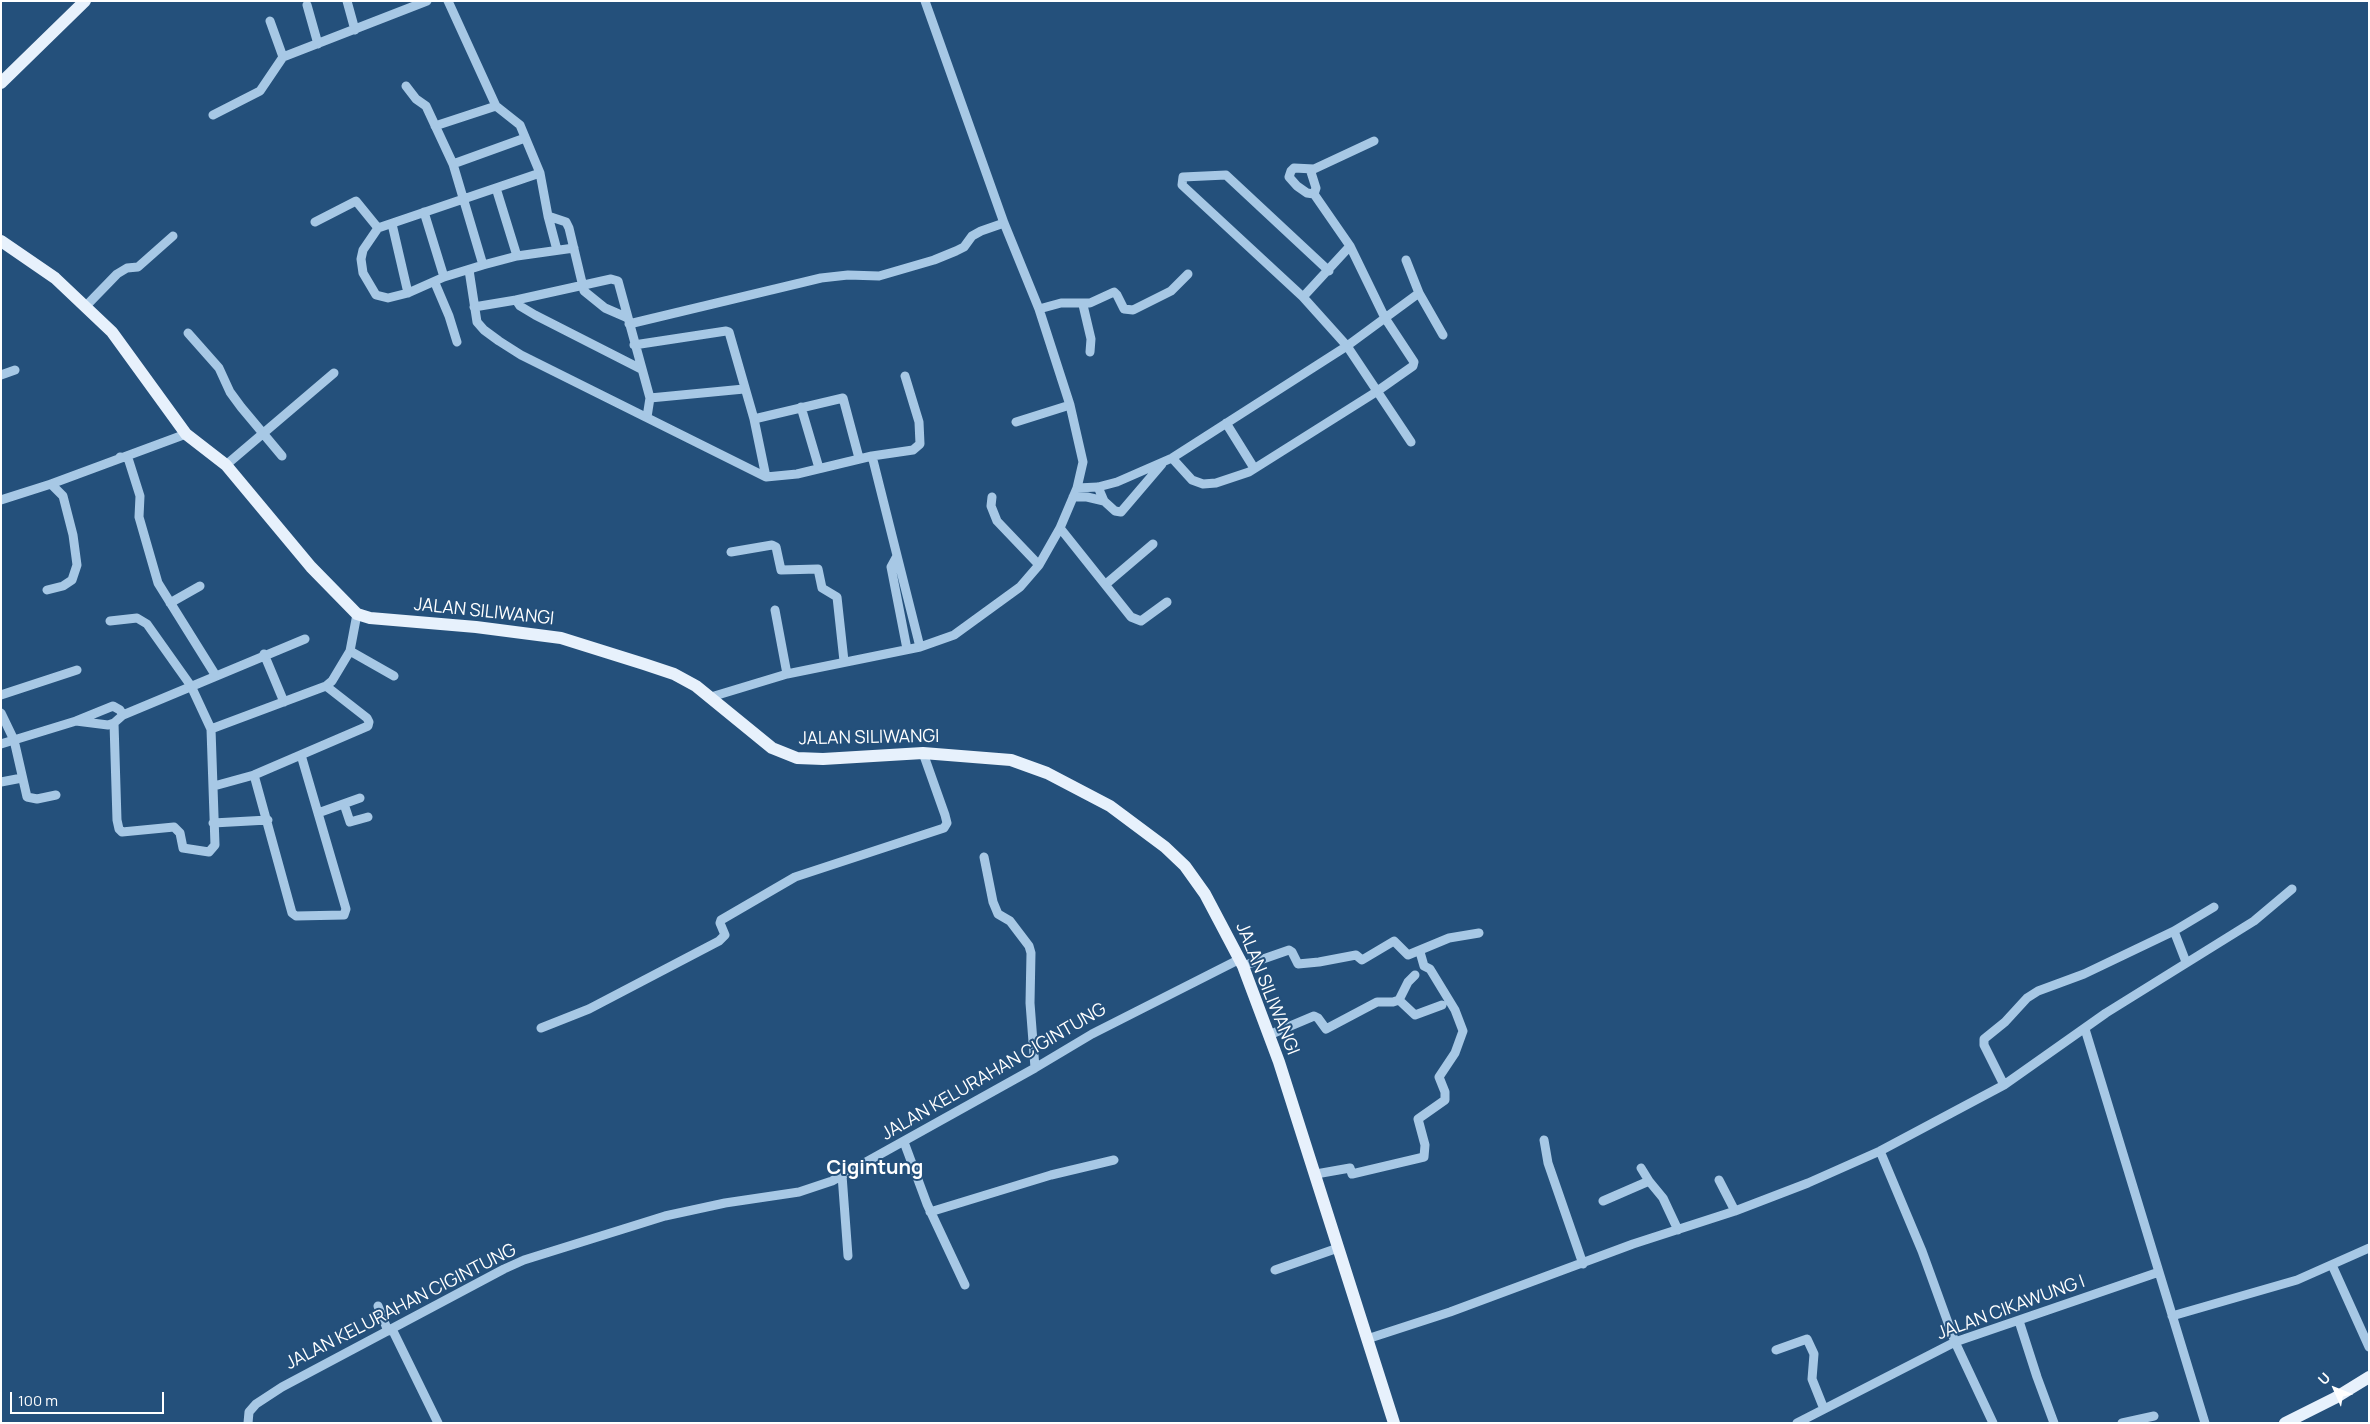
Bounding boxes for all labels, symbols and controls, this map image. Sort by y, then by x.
street label: JALAN SILIWANGI [413,594,555,630]
street label: JALAN SILIWANGI [798,726,940,750]
street label: JALAN SILIWANGI [1231,920,1303,1058]
street label: JALAN KELURAHAN CIGINTUNG [878,999,1110,1145]
district label: Cigintung [827,1156,923,1180]
street label: JALAN KELURAHAN CIGINTUNG [282,1239,520,1375]
street label: JALAN CIKAWUNG I [1934,1271,2088,1345]
north arrow [2310,1364,2360,1414]
text: U [2314,1368,2334,1388]
scale bar [12,1382,166,1414]
text: 100 m [18,1390,58,1411]

